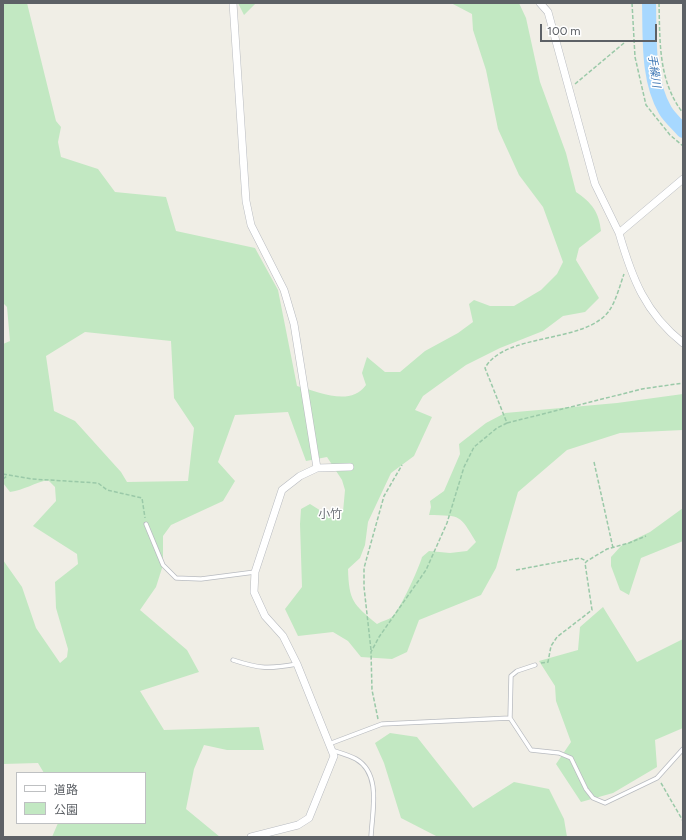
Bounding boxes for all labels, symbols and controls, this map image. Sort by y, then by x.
scale bar [542,16,659,42]
text: 100 m [547,24,581,38]
water label: 手繰川 [645,54,663,88]
district label: 小竹 [318,507,342,521]
legend [16,772,146,824]
text: 道路 [54,783,78,797]
text: 公園 [54,803,78,817]

